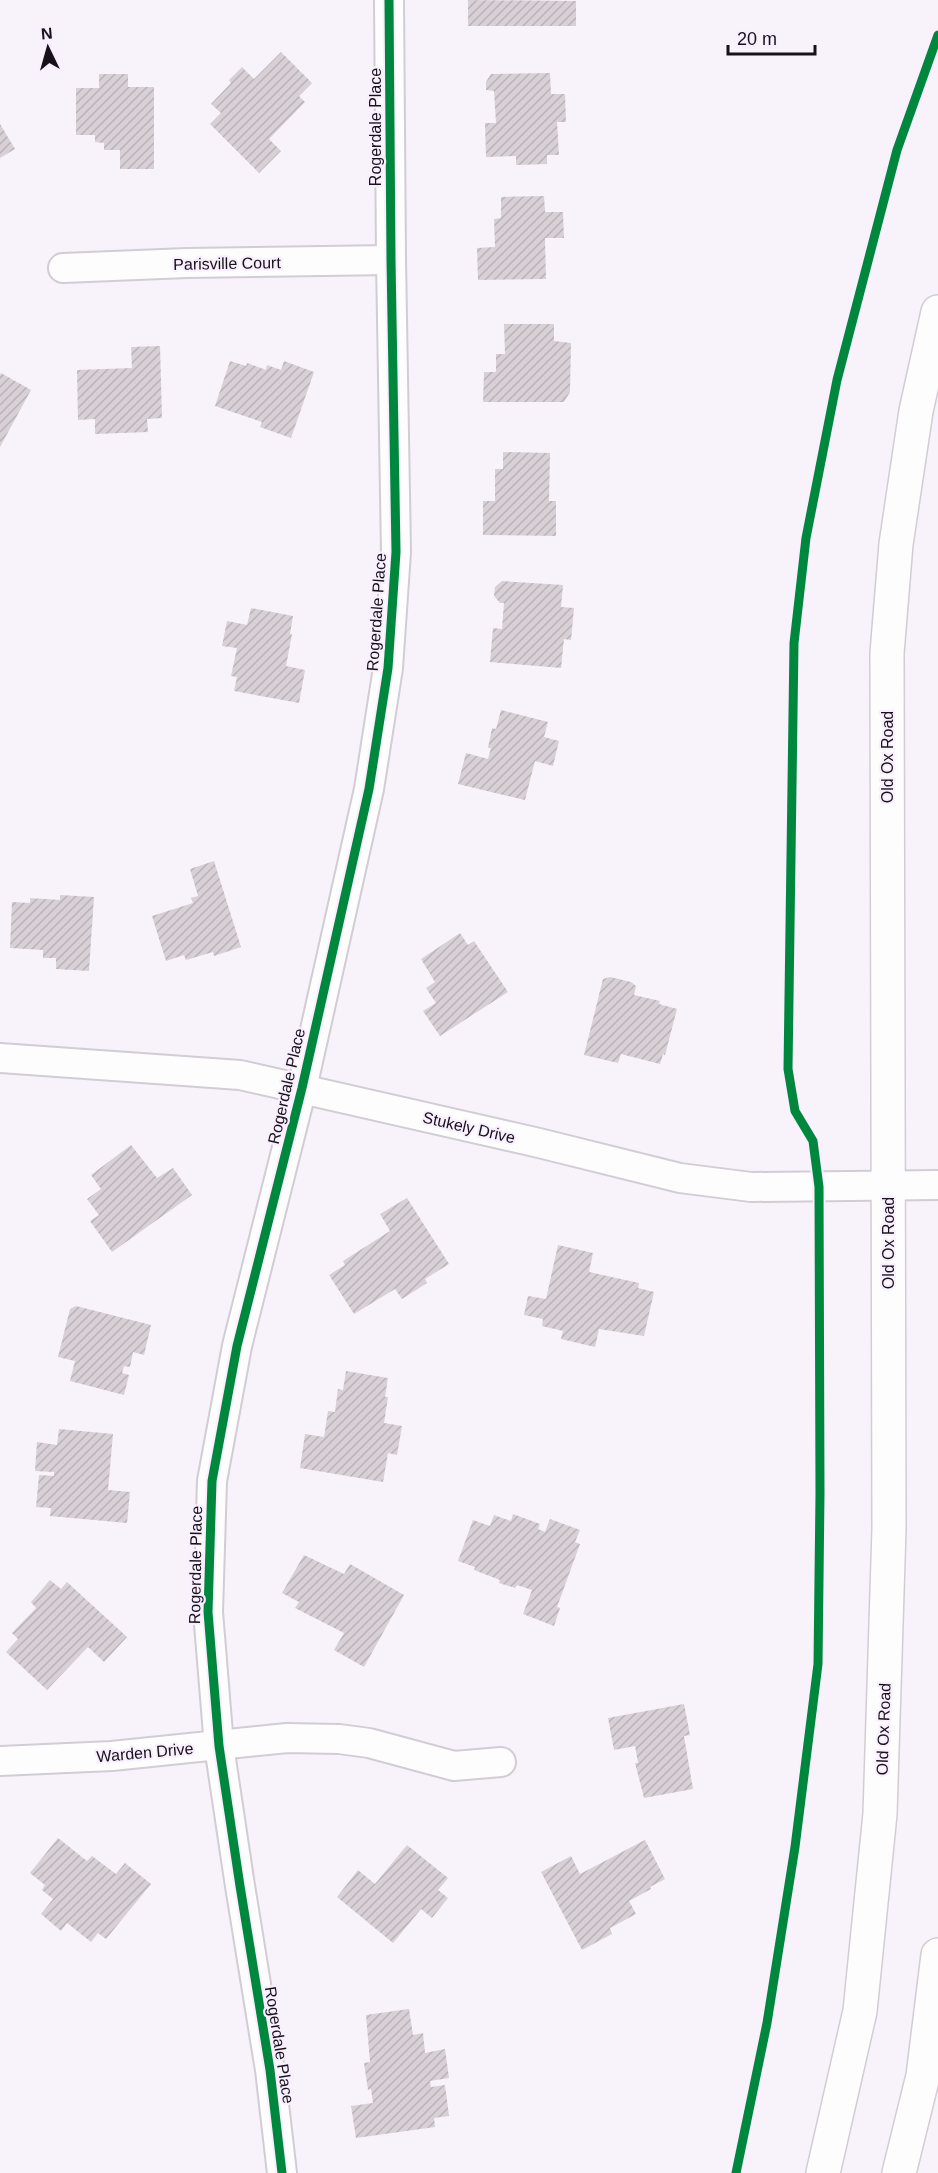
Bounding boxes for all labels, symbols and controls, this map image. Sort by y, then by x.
north arrow [18,18,78,78]
scale bar [728,18,815,56]
text: N [40,25,53,43]
text: 20 m [737,29,777,49]
street label: Rogerdale Place [367,68,384,186]
street label: Parisville Court [173,254,281,273]
street label: Rogerdale Place [364,552,389,672]
street label: Old Ox Road [879,711,896,803]
street label: Rogerdale Place [265,1026,308,1146]
street label: Stukely Drive [421,1109,517,1146]
street label: Old Ox Road [880,1197,897,1289]
street label: Rogerdale Place [186,1506,205,1624]
street label: Old Ox Road [873,1683,894,1776]
street label: Warden Drive [96,1740,194,1765]
street label: Rogerdale Place [262,1985,297,2105]

